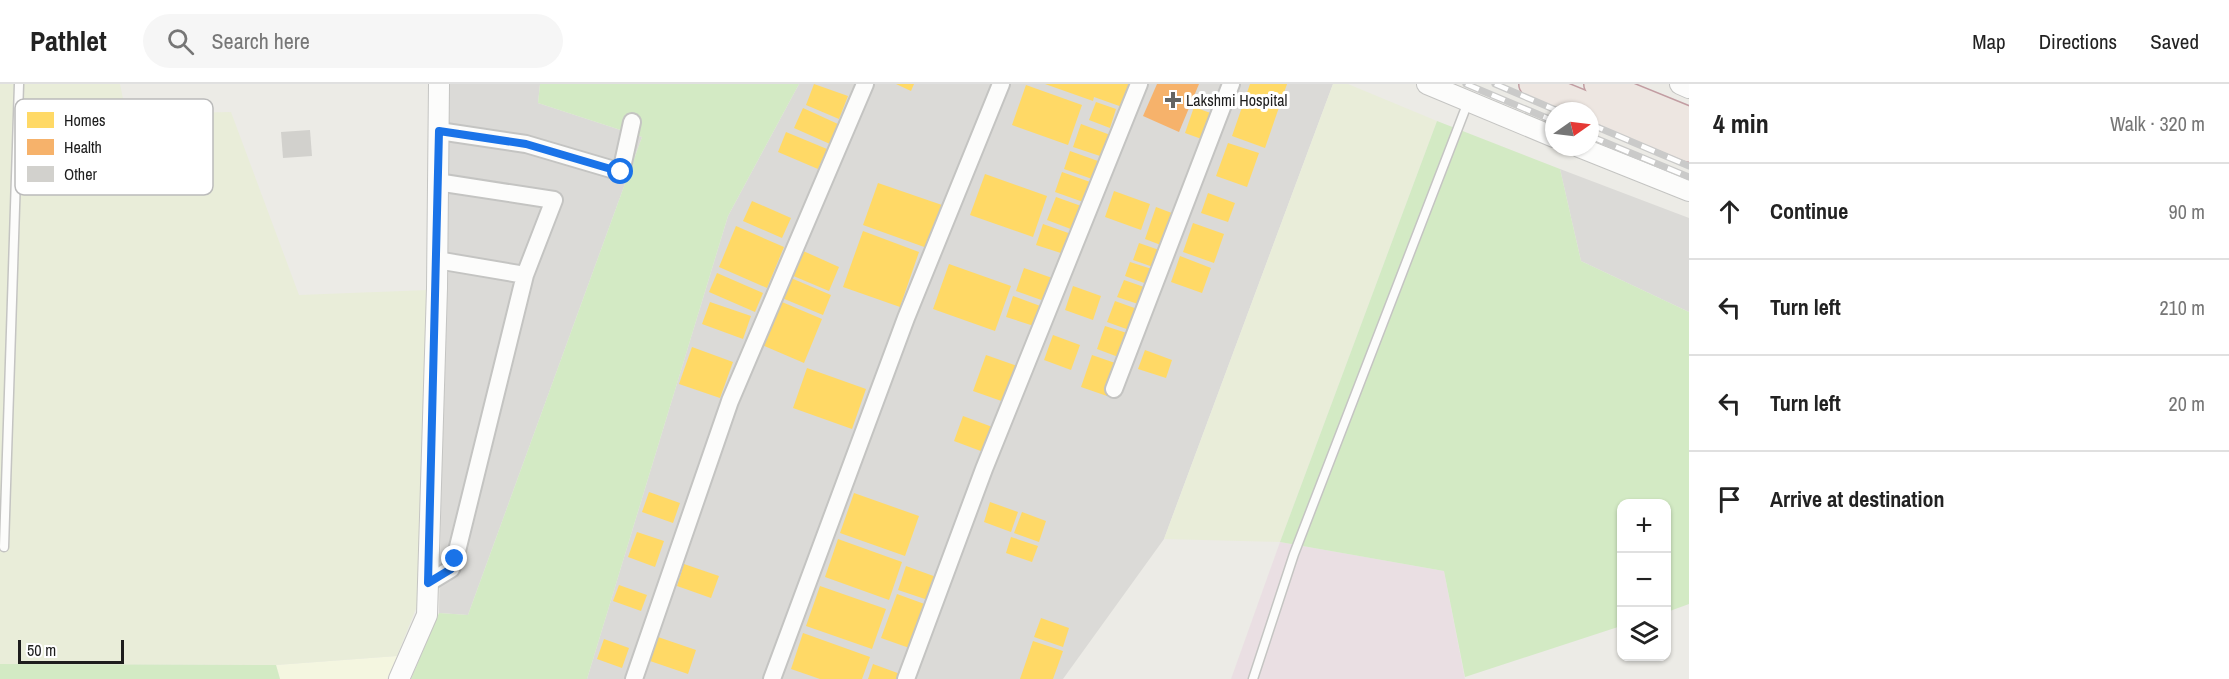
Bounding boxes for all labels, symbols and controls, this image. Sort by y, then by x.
search box [143,14,563,68]
text: Pathlet [30,22,107,60]
icon: search [164,25,197,58]
text: Search here [212,26,310,56]
text: Map [1972,27,2006,56]
text: Directions [2039,27,2117,56]
text: Saved [2150,27,2199,56]
place label: Lakshmi Hospital [1186,89,1287,111]
marker: Lakshmi Hospital [1164,91,1182,109]
legend [15,99,213,195]
north arrow [1545,102,1599,156]
text: 4 min [1713,106,1769,141]
text: Homes [64,109,106,131]
text: Walk · 320 m [2110,110,2205,137]
text: Health [64,136,102,158]
route start [607,158,633,184]
text: Other [64,163,97,185]
icon: ahead [1713,195,1746,228]
text: Continue [1770,196,1848,226]
text: 90 m [2169,198,2205,225]
icon: left [1713,291,1746,324]
text: Turn left [1770,292,1841,322]
text: 210 m [2159,294,2205,321]
icon: left [1713,387,1746,420]
text: Turn left [1770,388,1841,418]
text: 20 m [2169,390,2205,417]
icon: arrive [1713,483,1746,516]
text: Arrive at destination [1770,484,1944,514]
map controls [1617,499,1671,661]
button: + [1617,499,1671,553]
route end [441,545,467,571]
button: − [1617,553,1671,607]
button: layers [1617,607,1671,661]
scale bar [18,637,124,664]
text: 50 m [27,639,56,661]

